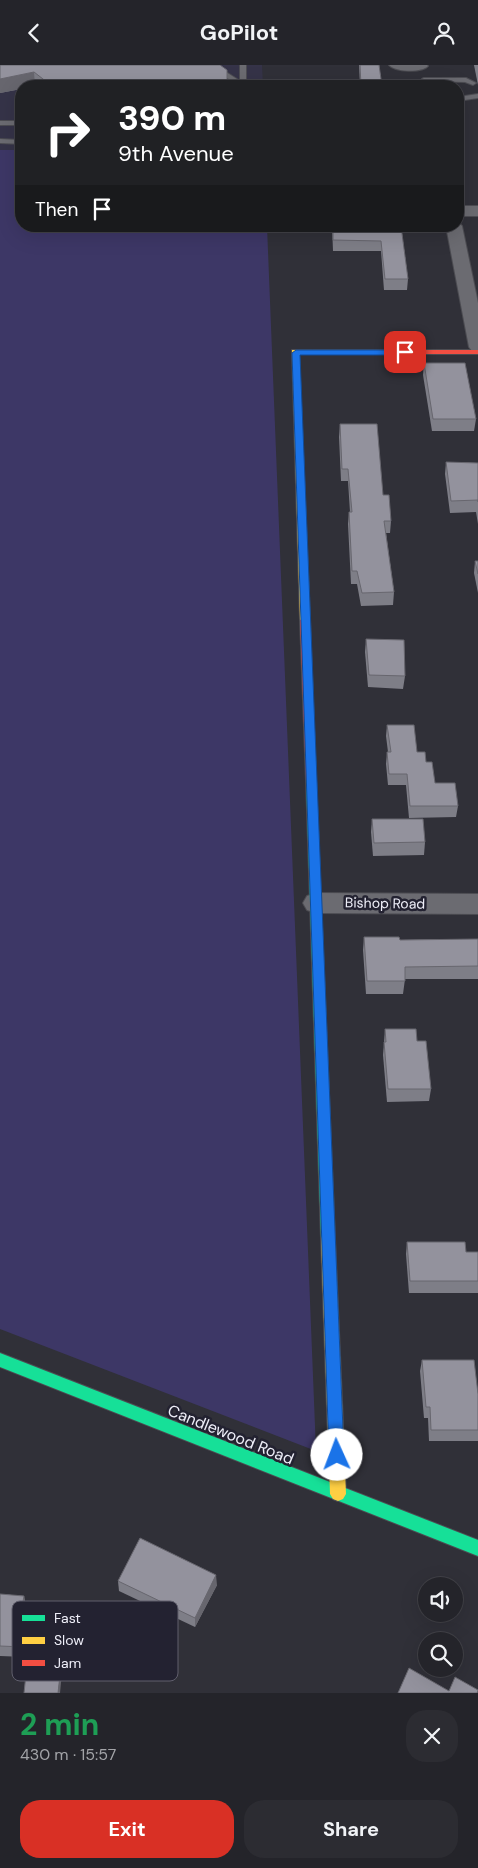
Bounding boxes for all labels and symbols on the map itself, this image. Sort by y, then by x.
pin [384,331,426,373]
street label: Bishop Road [345,893,425,913]
street label: Candlewood Road [165,1400,297,1469]
position arrow [310,1428,362,1480]
legend [12,1601,178,1681]
text: Fast [54,1609,81,1627]
text: Slow [54,1631,84,1649]
text: Jam [54,1654,81,1672]

